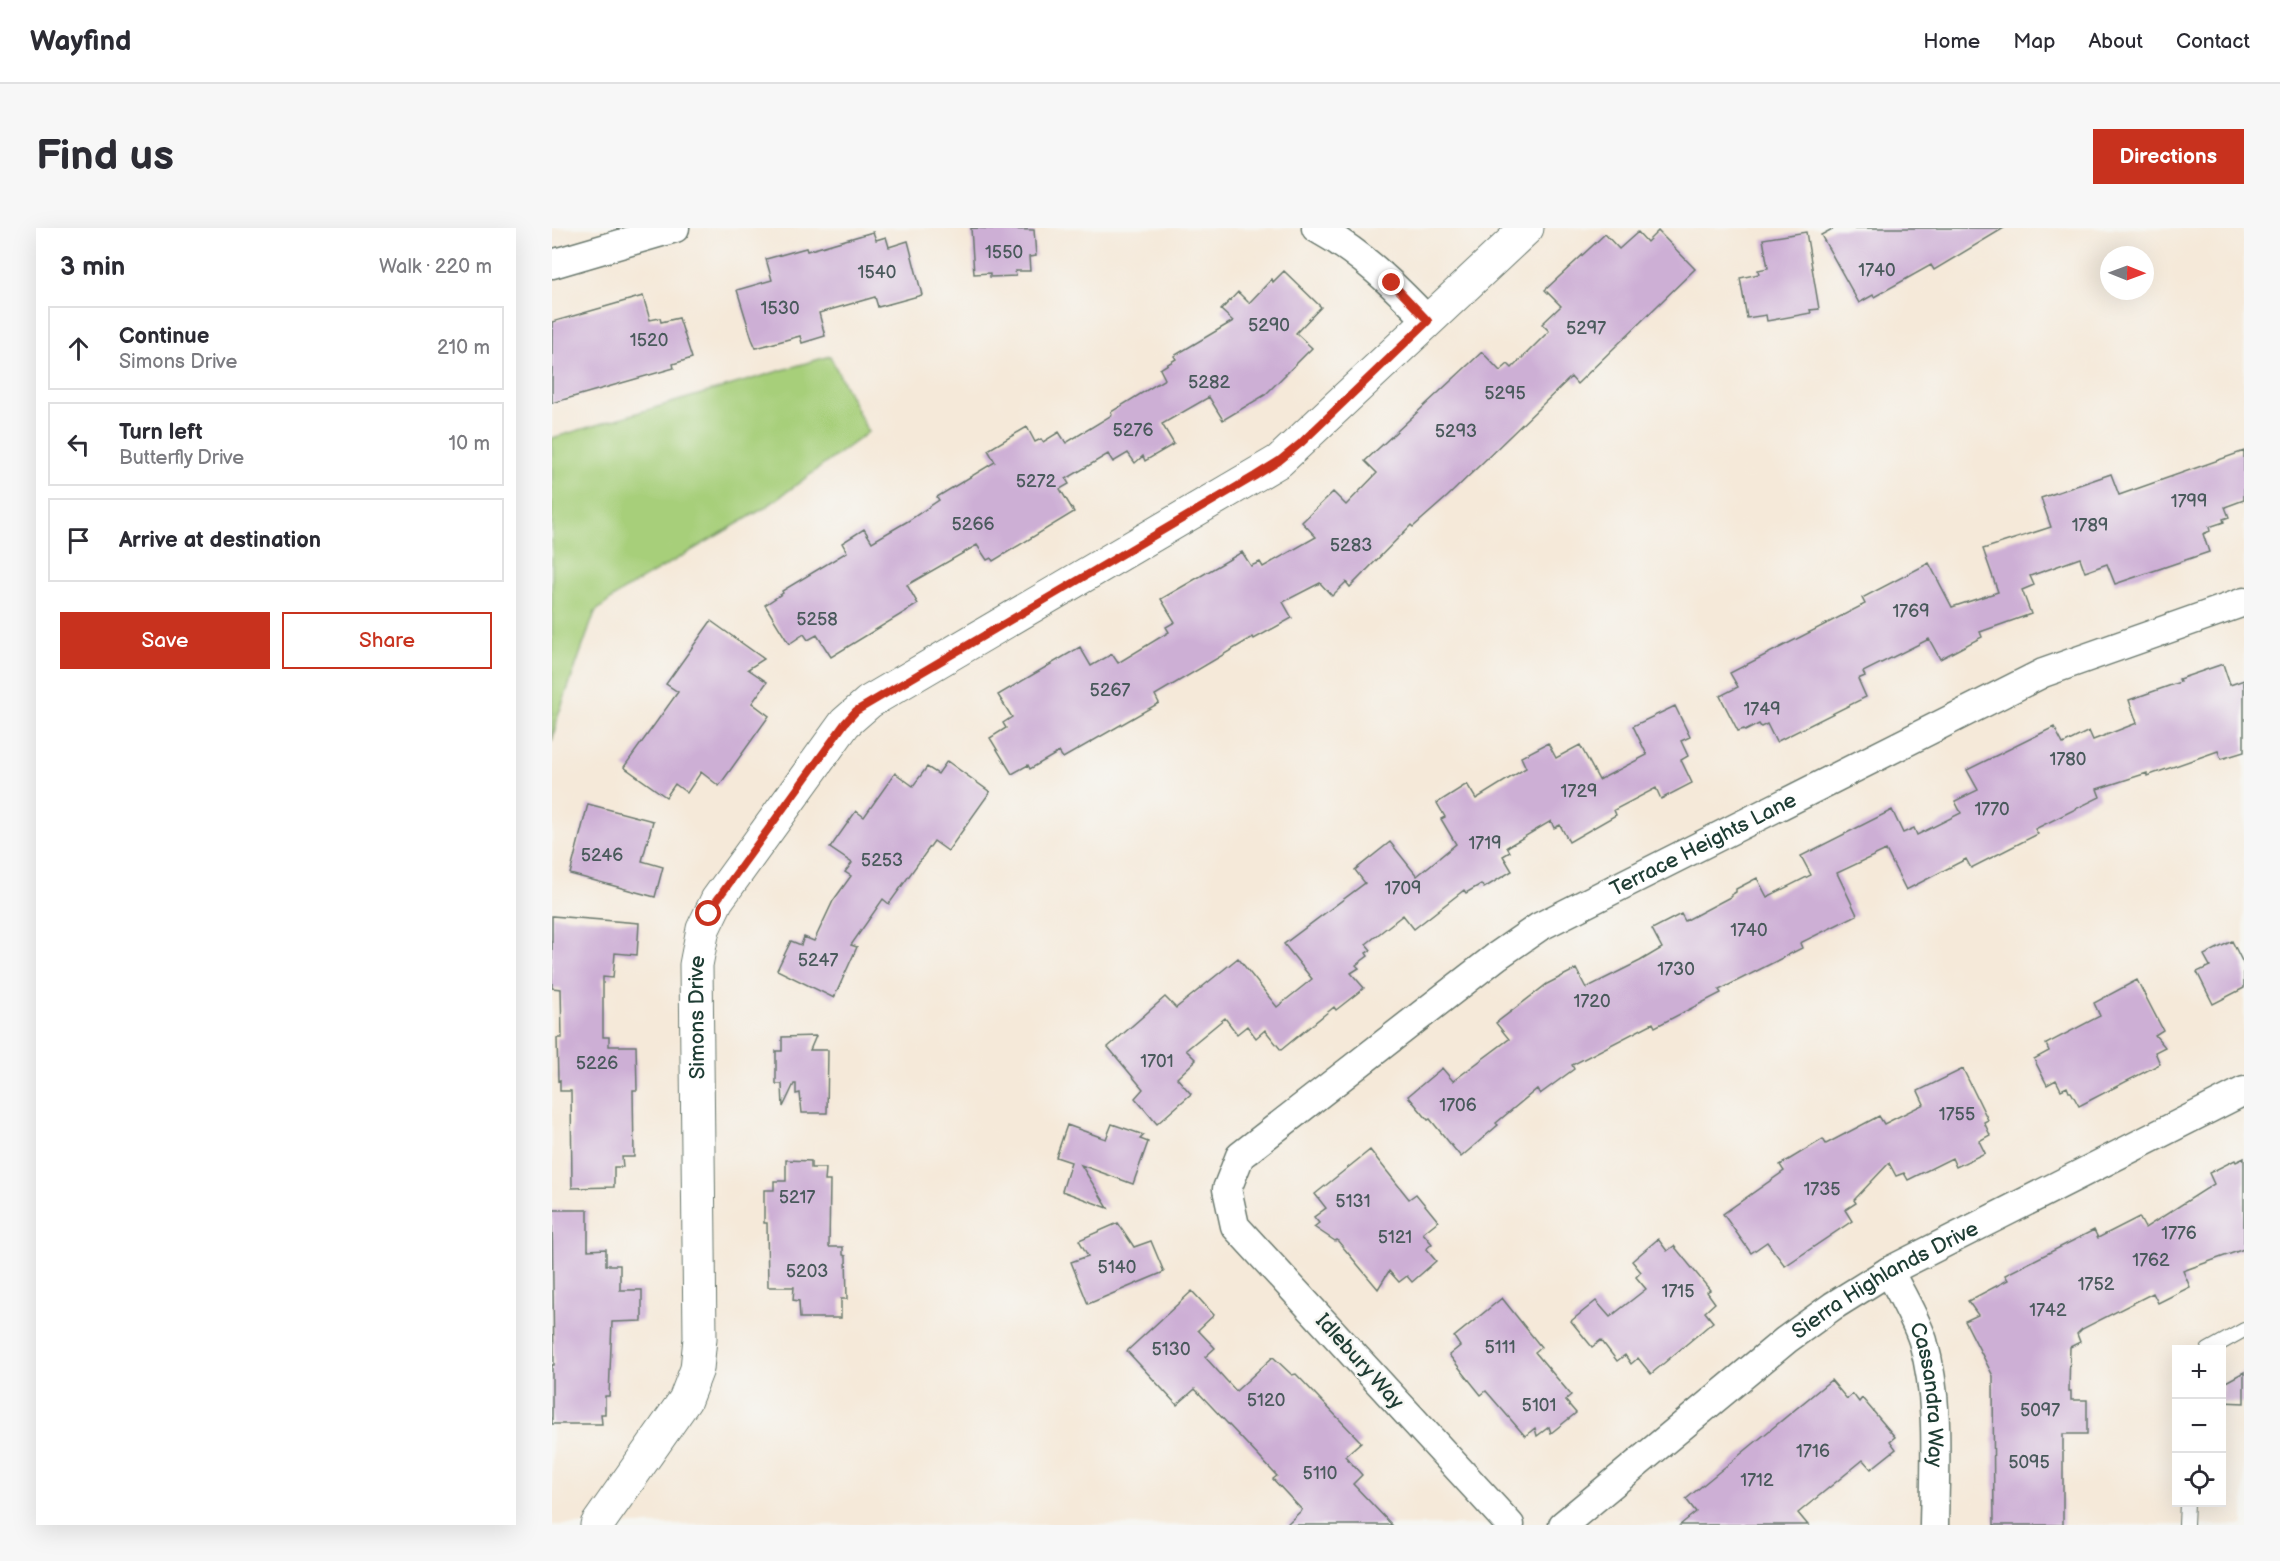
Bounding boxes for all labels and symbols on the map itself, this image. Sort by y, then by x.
house number: 1550 [985,242,1023,263]
north arrow [2100,246,2154,300]
house number: 1740 [1858,260,1896,281]
house number: 1540 [858,262,896,283]
route end [1378,269,1404,295]
house number: 1530 [761,298,799,319]
house number: 5290 [1248,315,1290,336]
house number: 5297 [1566,318,1606,339]
house number: 1520 [630,330,668,351]
house number: 5282 [1188,372,1230,393]
house number: 5295 [1484,383,1526,404]
house number: 5276 [1113,420,1153,441]
house number: 5293 [1435,421,1477,442]
house number: 5272 [1016,471,1057,492]
house number: 1799 [2171,491,2207,512]
house number: 5266 [952,514,994,535]
house number: 1789 [2072,515,2108,536]
house number: 5283 [1330,535,1372,556]
house number: 1769 [1892,601,1930,622]
house number: 5258 [796,609,838,630]
house number: 5267 [1090,680,1131,701]
house number: 1749 [1743,699,1781,720]
house number: 1780 [2050,749,2086,770]
house number: 1729 [1561,781,1597,802]
street label: Terrace Heights Lane [1606,787,1801,902]
house number: 1770 [1974,799,2010,820]
house number: 1719 [1468,833,1502,854]
house number: 5246 [581,845,623,866]
house number: 5253 [861,850,903,871]
house number: 1709 [1385,878,1421,899]
route start [695,900,721,926]
house number: 1740 [1730,920,1768,941]
house number: 5247 [798,950,838,971]
street label: Simons Drive [684,953,711,1080]
house number: 1730 [1657,959,1695,980]
house number: 1720 [1573,991,1611,1012]
house number: 1701 [1140,1051,1174,1072]
house number: 5226 [576,1053,618,1074]
house number: 1706 [1439,1095,1477,1116]
house number: 1755 [1939,1104,1975,1125]
house number: 1735 [1803,1179,1841,1200]
house number: 5217 [779,1187,815,1208]
house number: 5131 [1335,1191,1371,1212]
street label: Sierra Highlands Drive [1787,1216,1983,1345]
house number: 1776 [2161,1223,2197,1244]
house number: 5121 [1378,1227,1412,1248]
house number: 1762 [2132,1250,2170,1271]
house number: 5140 [1098,1257,1136,1278]
house number: 5203 [786,1261,828,1282]
house number: 1752 [2078,1274,2115,1295]
house number: 1715 [1661,1281,1695,1302]
house number: 1742 [2029,1300,2067,1321]
street label: Idlebury Way [1310,1308,1409,1415]
street label: Cassandra Way [1904,1319,1948,1468]
house number: 5111 [1484,1337,1516,1358]
house number: 5130 [1152,1339,1190,1360]
house number: 5120 [1247,1390,1285,1411]
house number: 5101 [1522,1395,1556,1416]
house number: 5097 [2020,1400,2060,1421]
house number: 1716 [1796,1441,1830,1462]
house number: 5095 [2008,1452,2050,1473]
house number: 5110 [1303,1463,1337,1484]
house number: 1712 [1740,1470,1774,1491]

